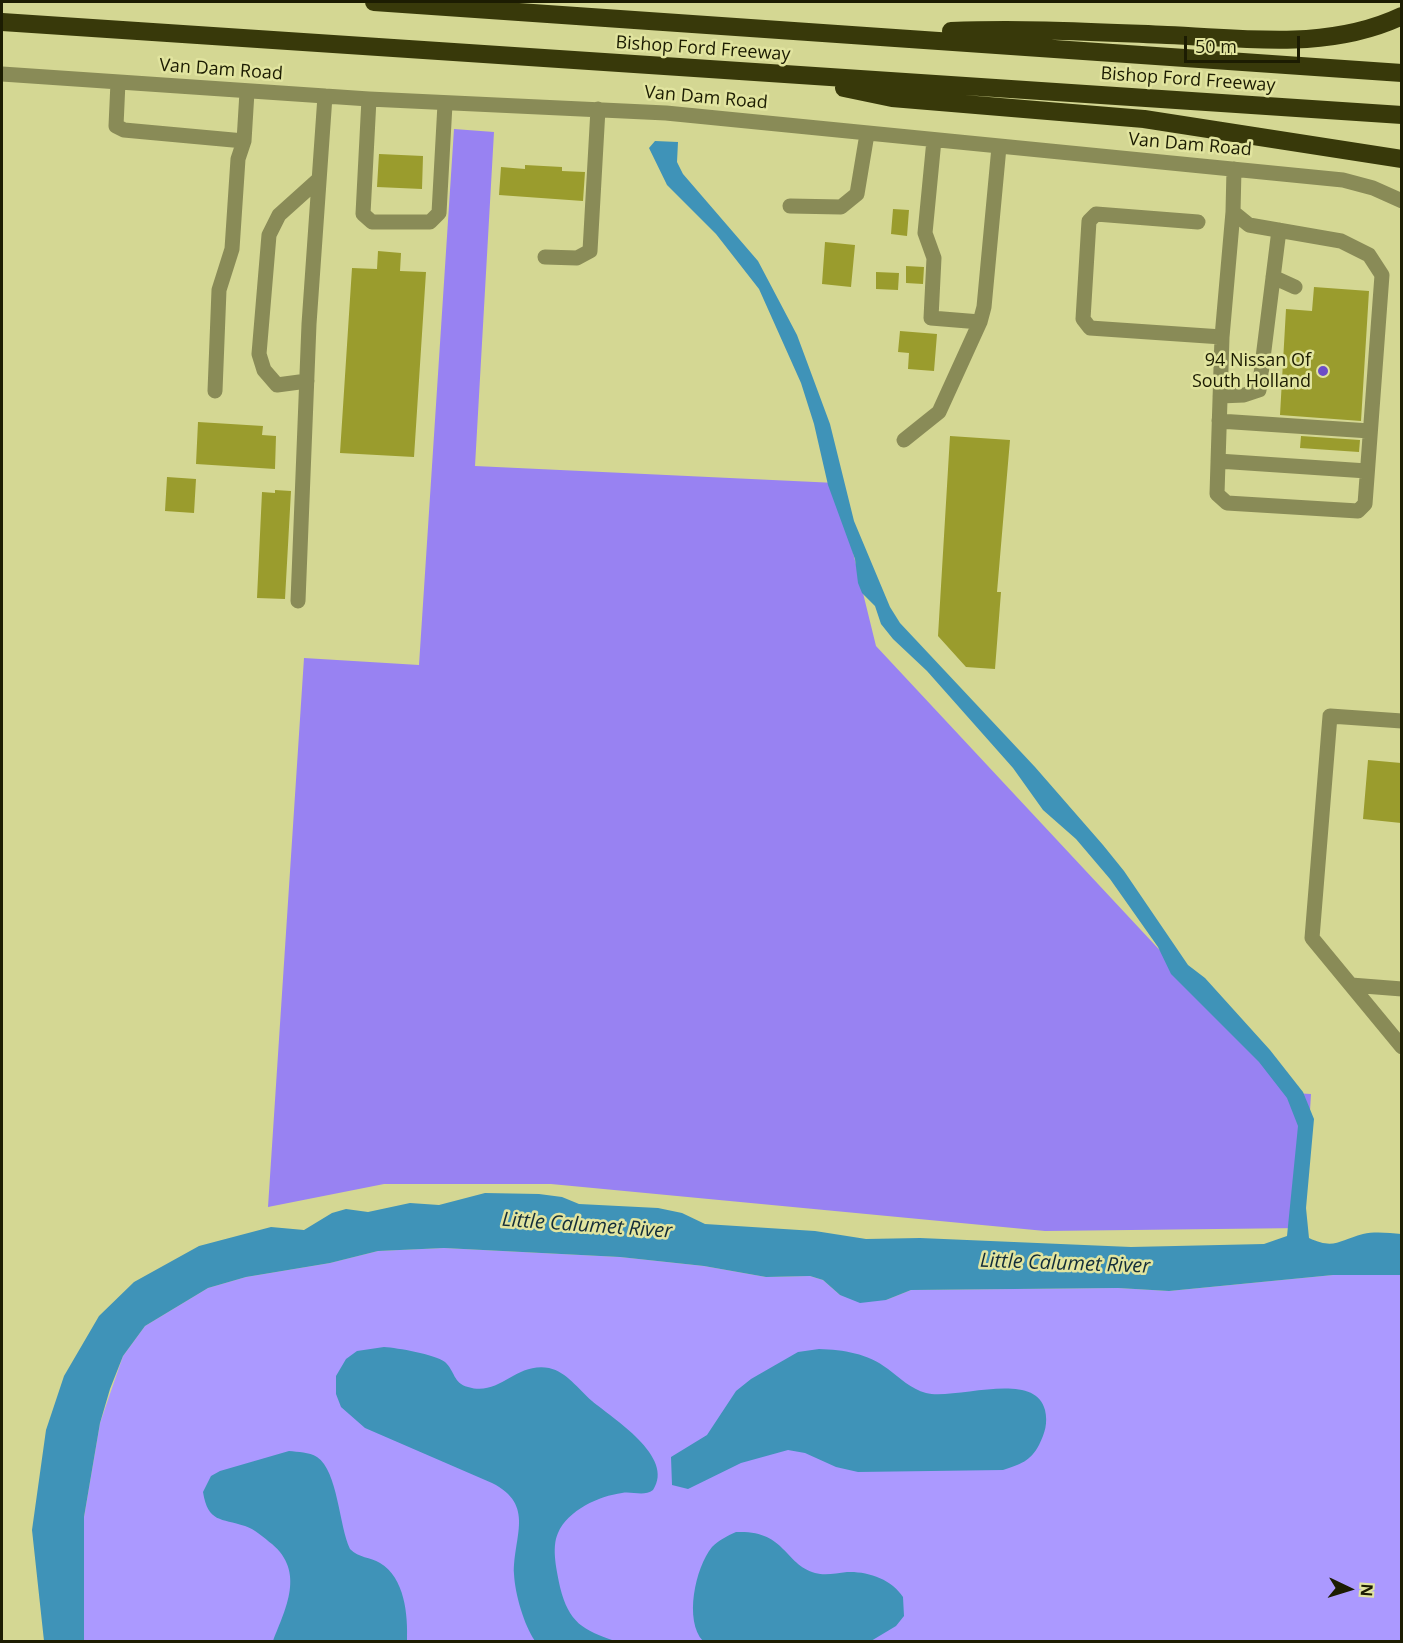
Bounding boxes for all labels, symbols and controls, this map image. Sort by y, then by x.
scale bar [1187,24,1302,62]
street label: Bishop Ford Freeway [615,32,791,66]
text: 50 m [1195,34,1237,58]
street label: Van Dam Road [158,55,284,85]
street label: Bishop Ford Freeway [1100,63,1276,97]
street label: Van Dam Road [643,82,769,114]
street label: Van Dam Road [1127,129,1253,161]
place label: 94 Nissan Of South Holland [1192,350,1311,392]
marker: 94 Nissan Of South Holland [1316,364,1330,378]
water label: Little Calumet River [501,1208,673,1244]
water label: Little Calumet River [979,1249,1151,1279]
north arrow [1319,1559,1379,1619]
text: N [1356,1583,1378,1598]

